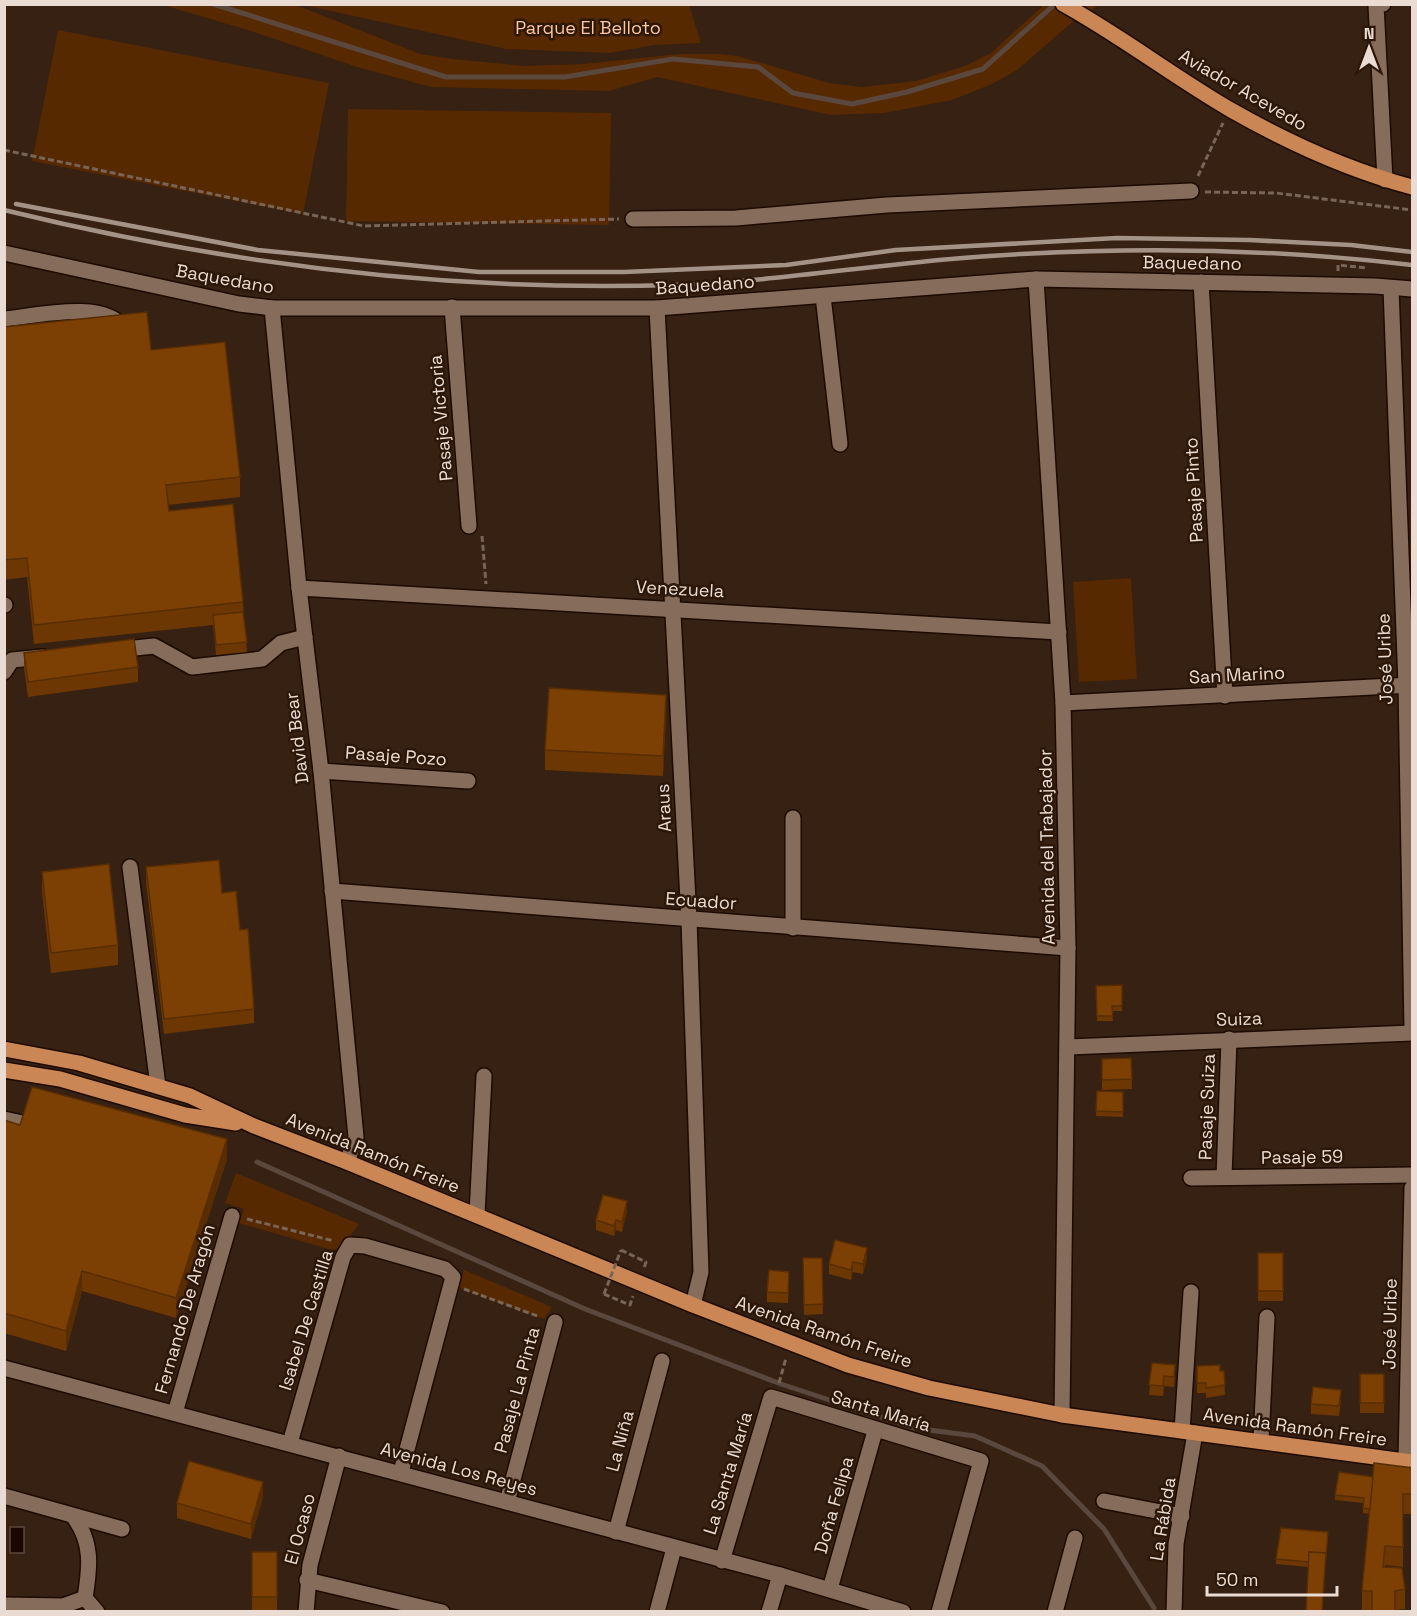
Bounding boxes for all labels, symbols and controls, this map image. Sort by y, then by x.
park label: Parque El Belloto [515,16,661,39]
north arrow [1339,18,1399,78]
text: N [1364,23,1374,44]
street label: Aviador Acevedo [1175,44,1311,136]
street label: Baquedano [1142,250,1242,275]
street label: Baquedano [174,259,276,298]
street label: Baquedano [655,270,755,299]
street label: Pasaje Victoria [424,354,457,482]
street label: Pasaje Pinto [1179,437,1208,543]
street label: Venezuela [635,575,725,602]
street label: José Uribe [1371,613,1398,705]
street label: San Marino [1188,660,1286,689]
street label: David Bear [279,691,314,785]
street label: Pasaje Pozo [344,740,448,771]
street label: Avenida del Trabajador [1033,749,1060,945]
street label: Araus [651,783,676,833]
street label: Ecuador [665,887,738,914]
street label: Suiza [1216,1006,1262,1031]
street label: Pasaje Suiza [1193,1053,1220,1161]
street label: Avenida Ramón Freire [283,1107,463,1198]
street label: Pasaje 59 [1261,1144,1343,1169]
street label: Fernando De Aragón [149,1221,220,1396]
street label: Isabel De Castilla [273,1247,338,1393]
street label: José Uribe [1377,1278,1402,1370]
street label: Avenida Ramón Freire [733,1290,916,1373]
street label: Pasaje La Pinta [489,1324,544,1456]
street label: Santa María [829,1384,934,1437]
street label: Avenida Ramón Freire [1202,1402,1388,1451]
street label: La Niña [600,1408,639,1474]
street label: La Santa María [698,1408,757,1537]
street label: Avenida Los Reyes [378,1437,540,1500]
street label: Doña Felipa [809,1454,858,1556]
street label: La Rábida [1145,1475,1180,1562]
street label: El Ocaso [279,1491,320,1567]
scale bar [1207,1559,1338,1597]
text: 50 m [1216,1568,1258,1591]

